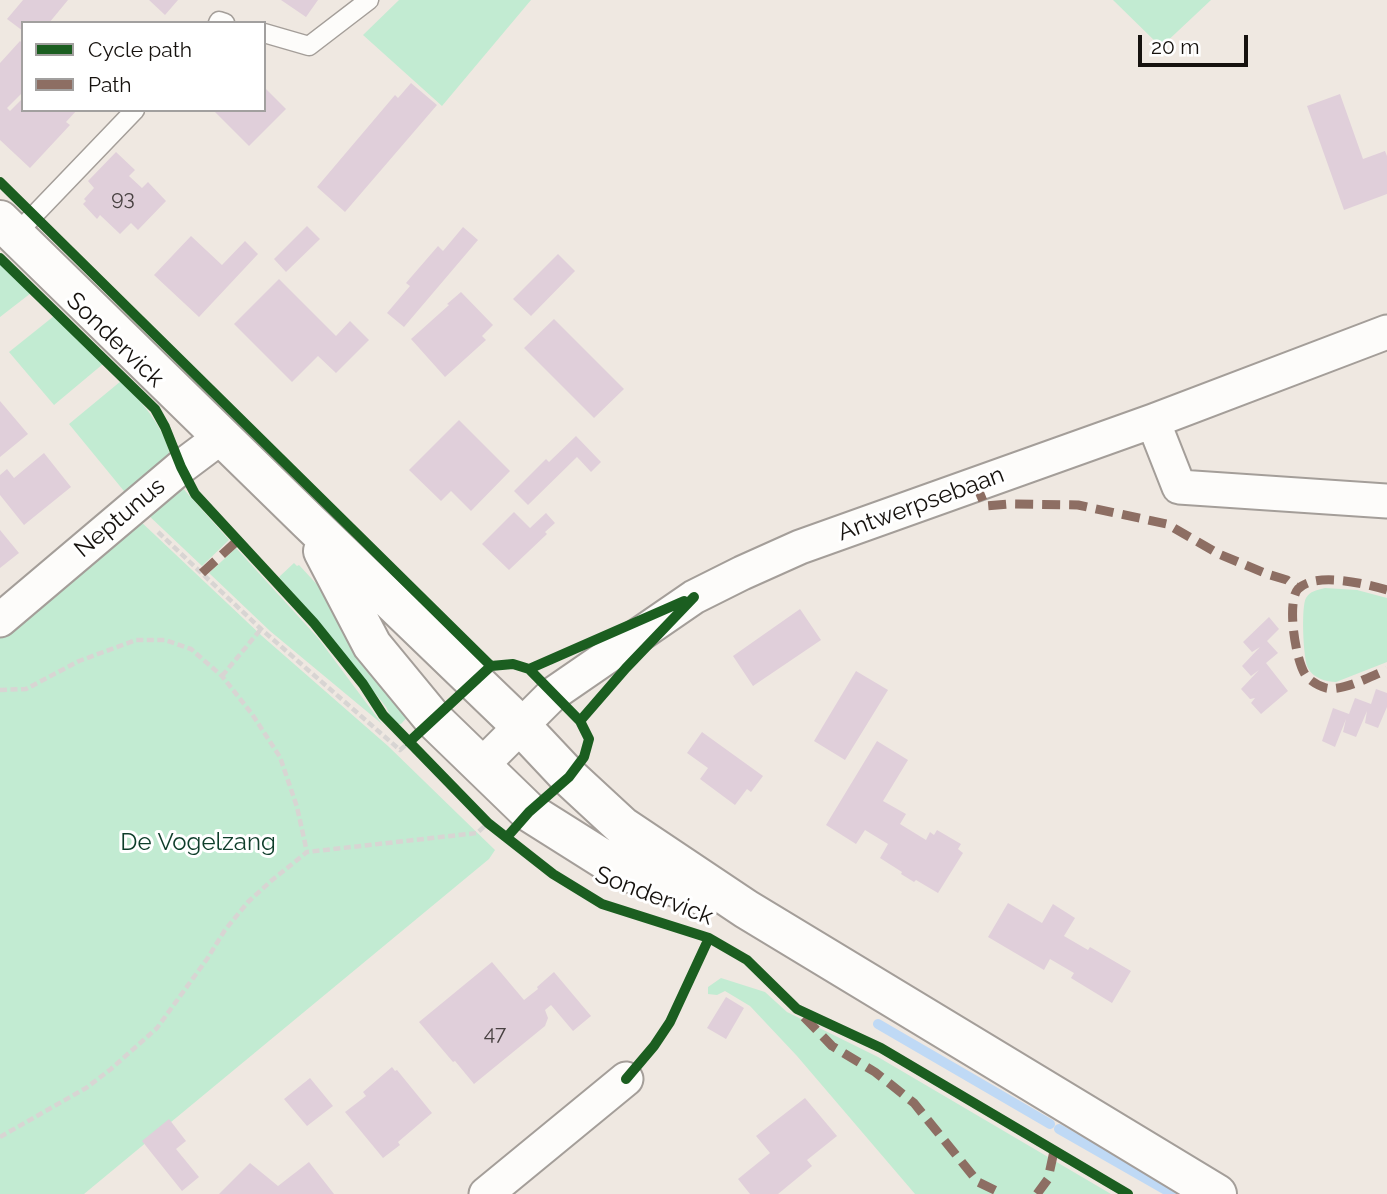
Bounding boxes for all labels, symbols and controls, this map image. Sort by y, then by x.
legend [21,21,266,112]
scale bar [1142,21,1252,65]
text: 20 m [1151,34,1199,59]
text: Cycle path [88,37,192,62]
text: Path [88,72,132,97]
house number: 93 [111,186,135,212]
street label: Sondervick [60,287,170,393]
street label: Antwerpsebaan [834,461,1008,547]
street label: Neptunus [69,472,171,564]
park label: De Vogelzang [120,829,276,857]
street label: Sondervick [591,860,717,932]
house number: 47 [484,1021,506,1047]

